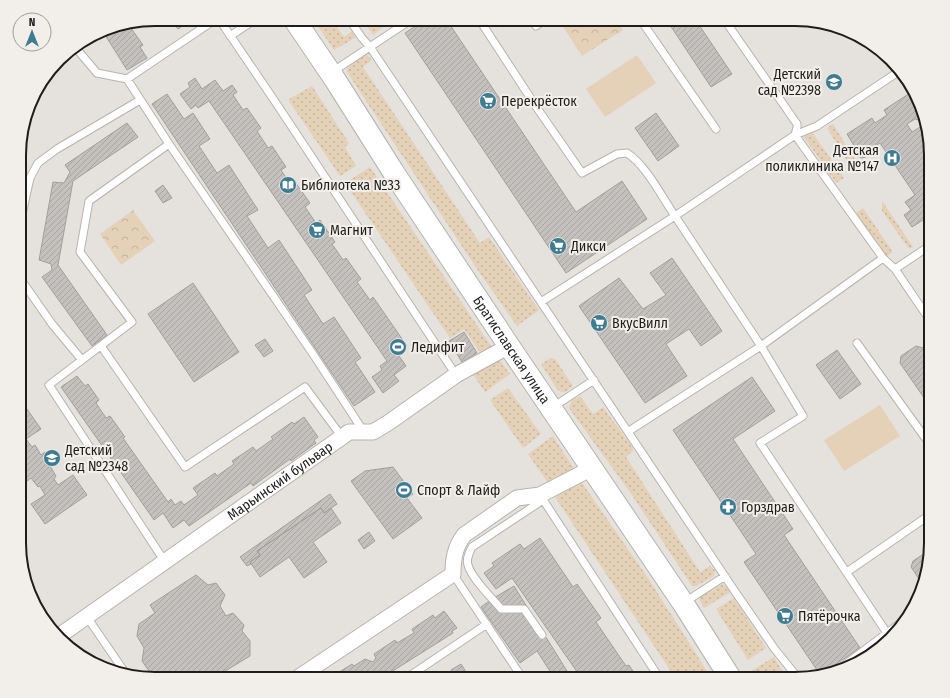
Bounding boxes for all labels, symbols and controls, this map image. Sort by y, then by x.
north arrow [12,12,52,52]
text: N [29,16,35,29]
place label: Детский сад №2398 [758,66,821,99]
school or university icon: Детский сад №2398 [824,72,844,92]
supermarket icon: Перекрёсток [478,91,498,111]
place label: Перекрёсток [501,93,577,110]
place label: Детская поликлиника №147 [765,142,879,175]
hospital icon: Детская поликлиника №147 [882,148,902,168]
library icon: Библиотека №33 [278,175,298,195]
place label: Библиотека №33 [301,177,400,194]
supermarket icon: Магнит [307,220,327,240]
place label: Магнит [330,222,373,239]
supermarket icon: Дикси [548,236,568,256]
place label: Дикси [570,238,606,255]
street label: Братиславская улица [470,293,554,407]
supermarket icon: ВкусВилл [589,313,609,333]
place label: ВкусВилл [612,315,668,332]
sports icon: Ледифит [388,337,408,357]
place label: Ледифит [411,339,464,356]
street label: Марьинский бульвар [224,438,336,524]
place label: Детский сад №2348 [64,442,128,475]
school or university icon: Детский сад №2348 [42,448,62,468]
sports icon: Спорт & Лайф [394,480,414,500]
place label: Спорт & Лайф [417,482,500,499]
pharmacy icon: Горздрав [718,497,738,517]
place label: Горздрав [741,499,795,516]
supermarket icon: Пятёрочка [775,606,795,626]
place label: Пятёрочка [798,608,861,625]

